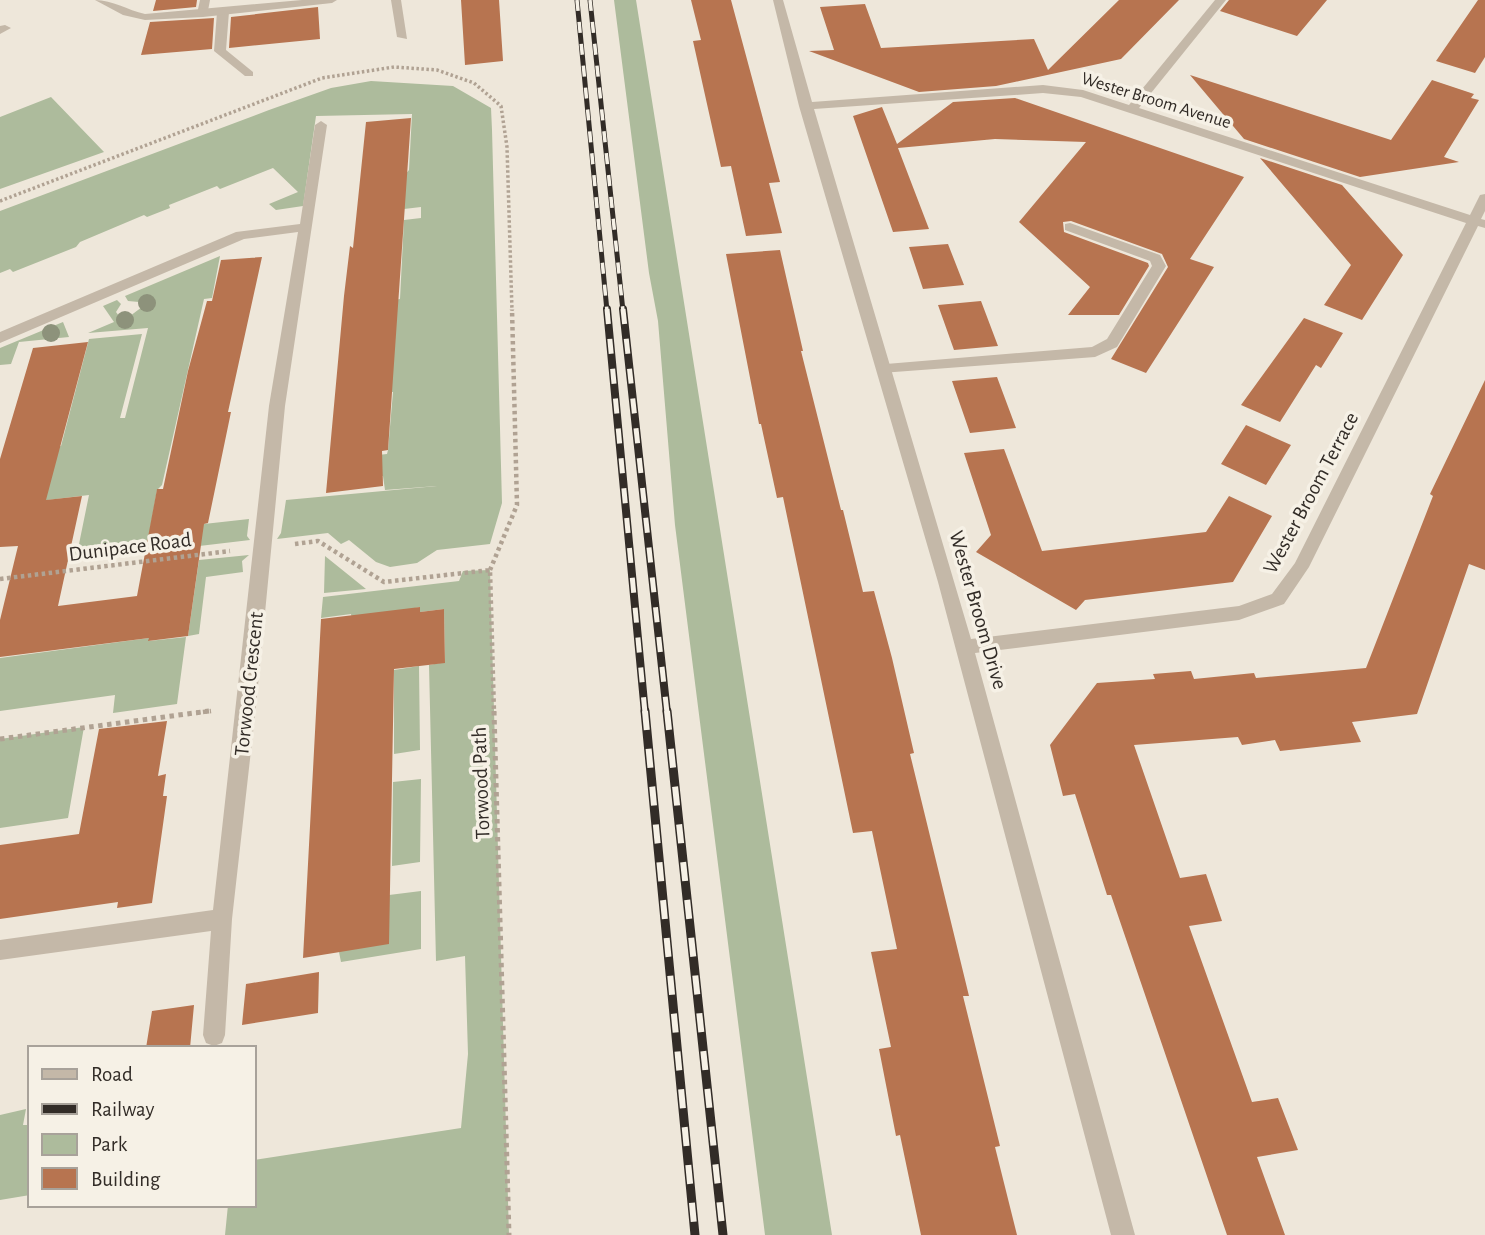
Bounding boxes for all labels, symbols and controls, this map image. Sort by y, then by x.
street label: Wester Broom Avenue [1079,70,1233,132]
street label: Wester Broom Terrace [1260,409,1362,577]
street label: Wester Broom Drive [945,528,1011,692]
street label: Dunipace Road [68,529,193,565]
street label: Torwood Crescent [231,611,267,757]
street label: Torwood Path [469,726,493,840]
legend [28,1046,256,1207]
text: Road [91,1064,133,1085]
text: Railway [91,1099,154,1120]
text: Park [91,1134,128,1155]
text: Building [91,1169,161,1190]

